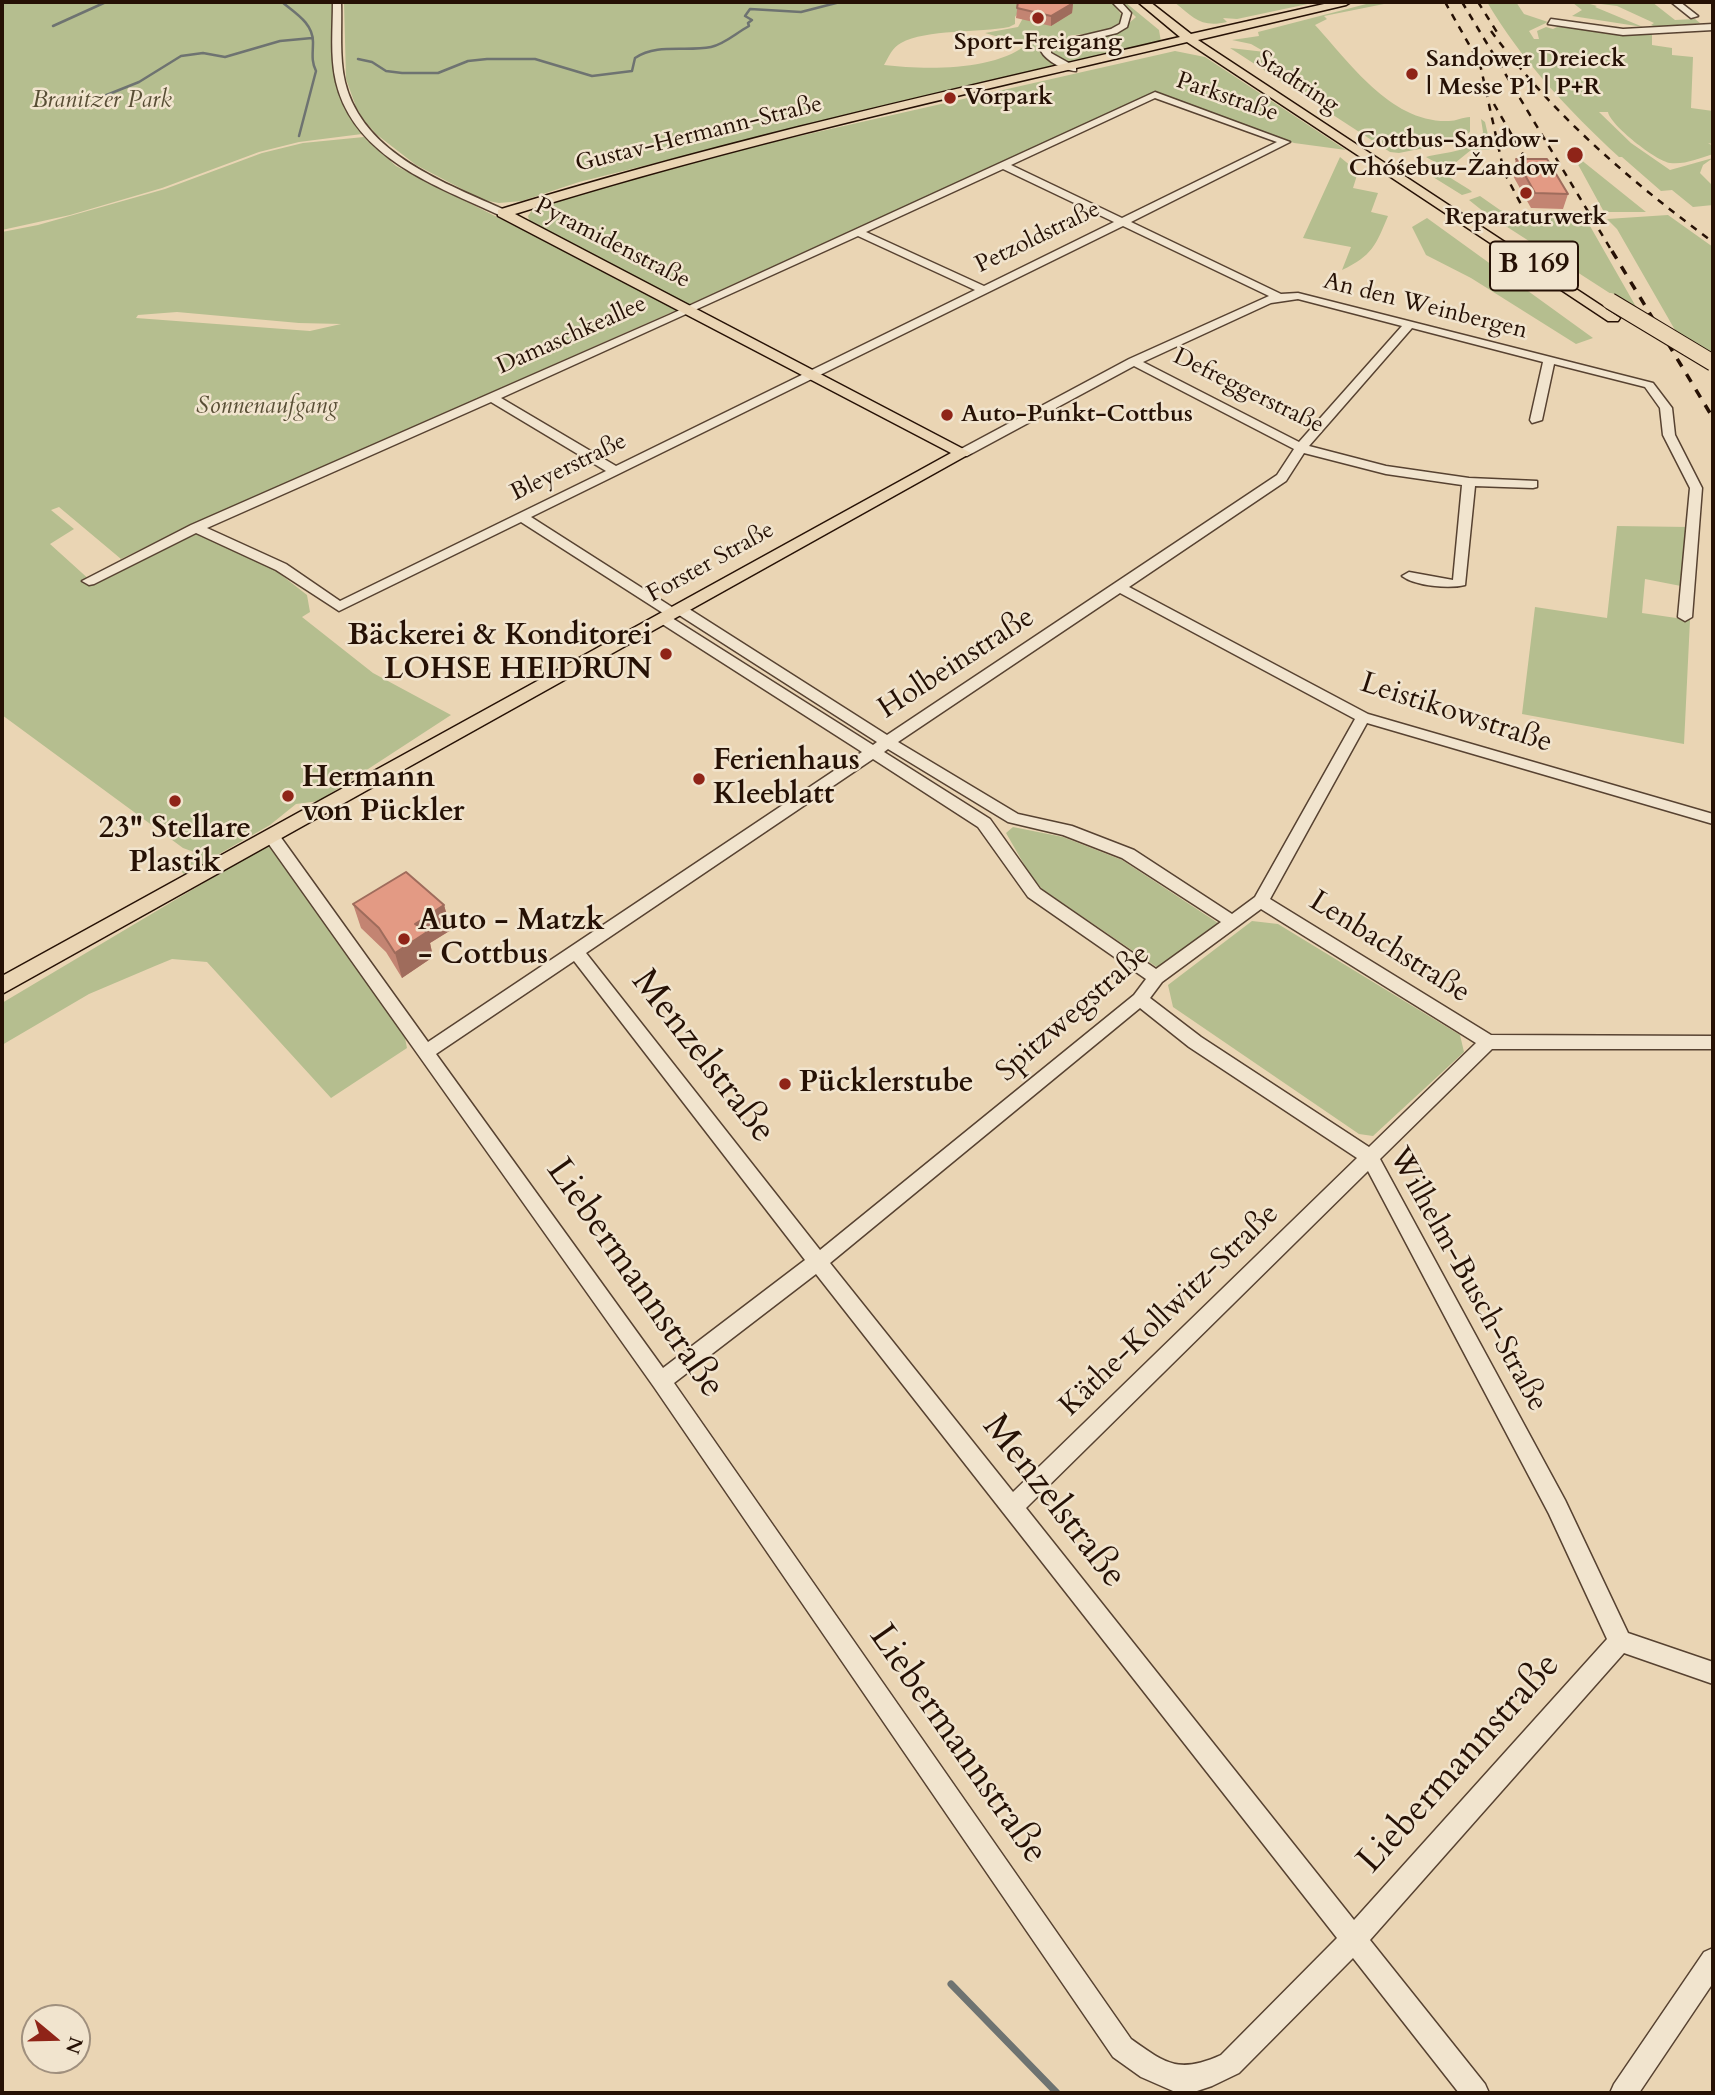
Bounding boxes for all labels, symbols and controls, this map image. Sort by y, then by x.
marker: Sport-Freigang [1030,10,1046,26]
place label: Sport-Freigang [954,29,1122,57]
street label: Stadtring [1250,46,1344,120]
place label: Sandower Dreieck | Messe P1 | P+R [1426,46,1626,102]
marker: Sandower Dreieck | Messe P1 | P+R [1404,66,1420,82]
street label: Parkstraße [1172,67,1282,129]
place label: Vorpark [964,84,1053,112]
park label: Branitzer Park [32,87,172,115]
street label: Gustav-Hermann-Straße [573,90,825,180]
marker: Vorpark [942,90,958,106]
place label: Cottbus-Sandow - Chóśebuz-Žandow [1349,127,1559,183]
marker: Cottbus-Sandow - Chóśebuz-Žandow [1565,145,1585,165]
marker: Reparaturwerk [1518,185,1534,201]
street label: Pyramidenstraße [530,193,694,295]
street label: Petzoldstraße [971,195,1105,281]
place label: Reparaturwerk [1445,204,1607,232]
road number: B 169 [1490,242,1578,290]
street label: An den Weinbergen [1320,268,1530,346]
street label: Damaschkeallee [493,290,651,382]
street label: Defreggerstraße [1168,343,1328,441]
park label: Sonnenaufgang [196,393,338,421]
place label: Auto-Punkt-Cottbus [961,401,1193,429]
marker: Auto-Punkt-Cottbus [939,407,955,423]
street label: Bleyerstraße [506,428,632,508]
street label: Forster Straße [642,516,780,610]
street label: Holbeinstraße [872,600,1042,728]
place label: Bäckerei & Konditorei LOHSE HEIDRUN [348,619,652,690]
marker: Bäckerei & Konditorei LOHSE HEIDRUN [658,646,674,662]
street label: Leistikowstraße [1356,666,1556,762]
place label: Ferienhaus Kleeblatt [713,744,860,814]
place label: Hermann von Pückler [302,761,465,832]
marker: Ferienhaus Kleeblatt [691,771,707,787]
marker: Hermann von Pückler [280,788,296,804]
marker: 23" Stellare Plastik [167,793,183,809]
place label: 23" Stellare Plastik [99,812,251,882]
street label: Lenbachstraße [1302,884,1476,1012]
place label: Auto - Matzk - Cottbus [418,904,604,974]
marker: Auto - Matzk - Cottbus [396,931,412,947]
street label: Spitzwegstraße [990,938,1158,1090]
street label: Menzelstraße [621,961,783,1153]
place label: Pücklerstube [799,1066,974,1102]
marker: Pücklerstube [777,1076,793,1092]
street label: Wilhelm-Busch-Straße [1380,1142,1554,1418]
street label: Liebermannstraße [535,1151,733,1407]
street label: Käthe-Kollwitz-Straße [1053,1197,1287,1425]
street label: Menzelstraße [972,1406,1134,1598]
street label: Liebermannstraße [858,1617,1056,1873]
street label: Liebermannstraße [1349,1645,1571,1883]
north arrow [21,2004,91,2074]
text: N [59,2033,89,2057]

